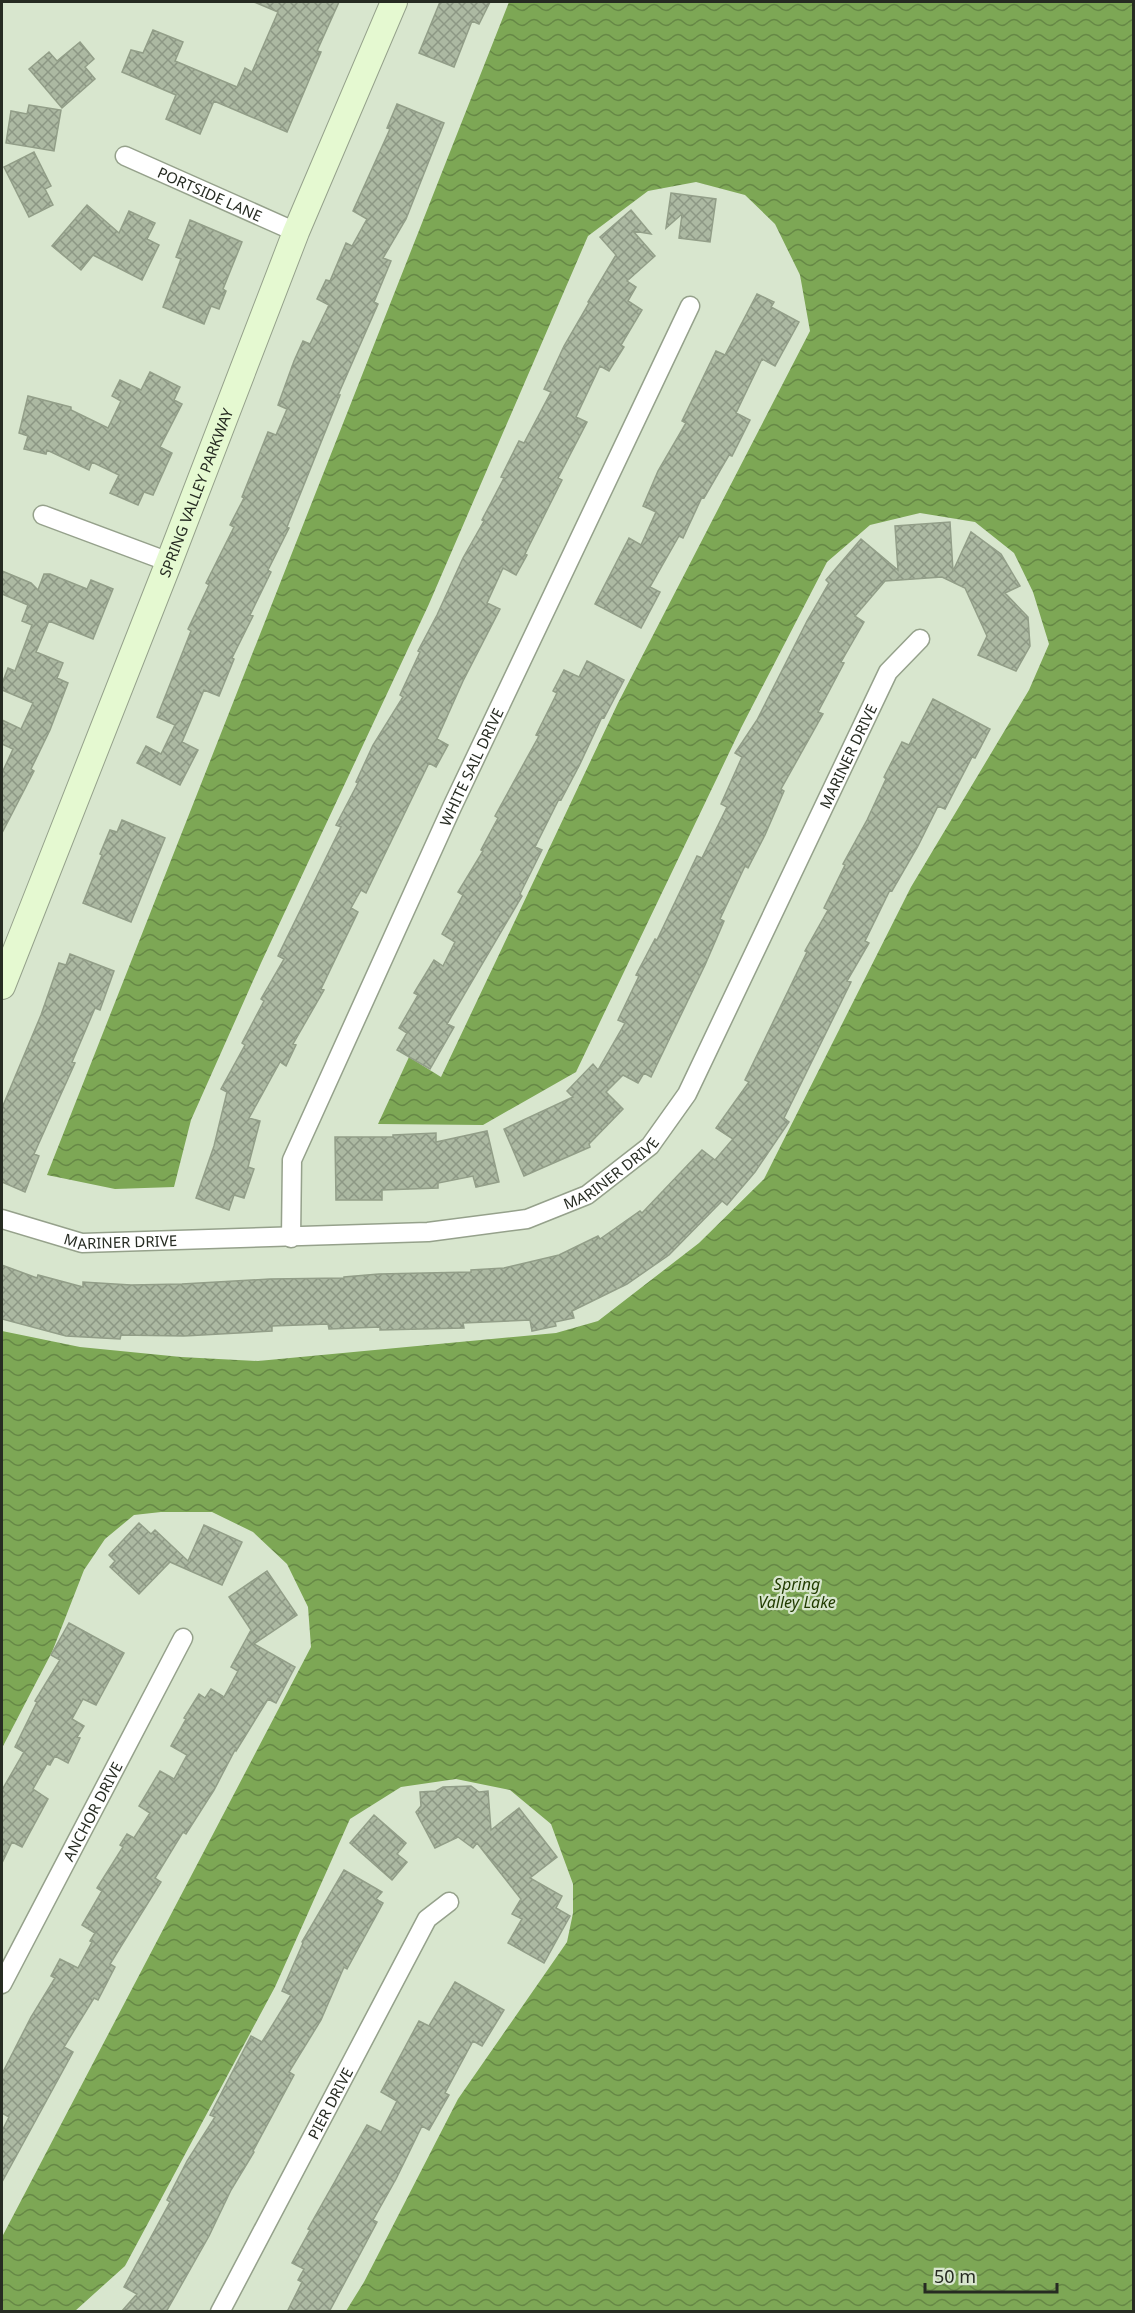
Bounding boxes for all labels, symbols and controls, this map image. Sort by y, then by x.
street label: PORTSIDE LANE [155,162,265,226]
street label: SPRING VALLEY PARKWAY [154,405,237,580]
street label: MARINER DRIVE [815,701,881,812]
street label: WHITE SAIL DRIVE [435,705,508,829]
street label: MARINER DRIVE [560,1133,663,1214]
street label: MARINER DRIVE [62,1228,177,1253]
water label: Spring Valley Lake [758,1573,836,1613]
street label: ANCHOR DRIVE [58,1758,127,1864]
street label: PIER DRIVE [303,2064,357,2143]
scale bar [925,2256,1057,2294]
text: 50 m [934,2264,976,2288]

